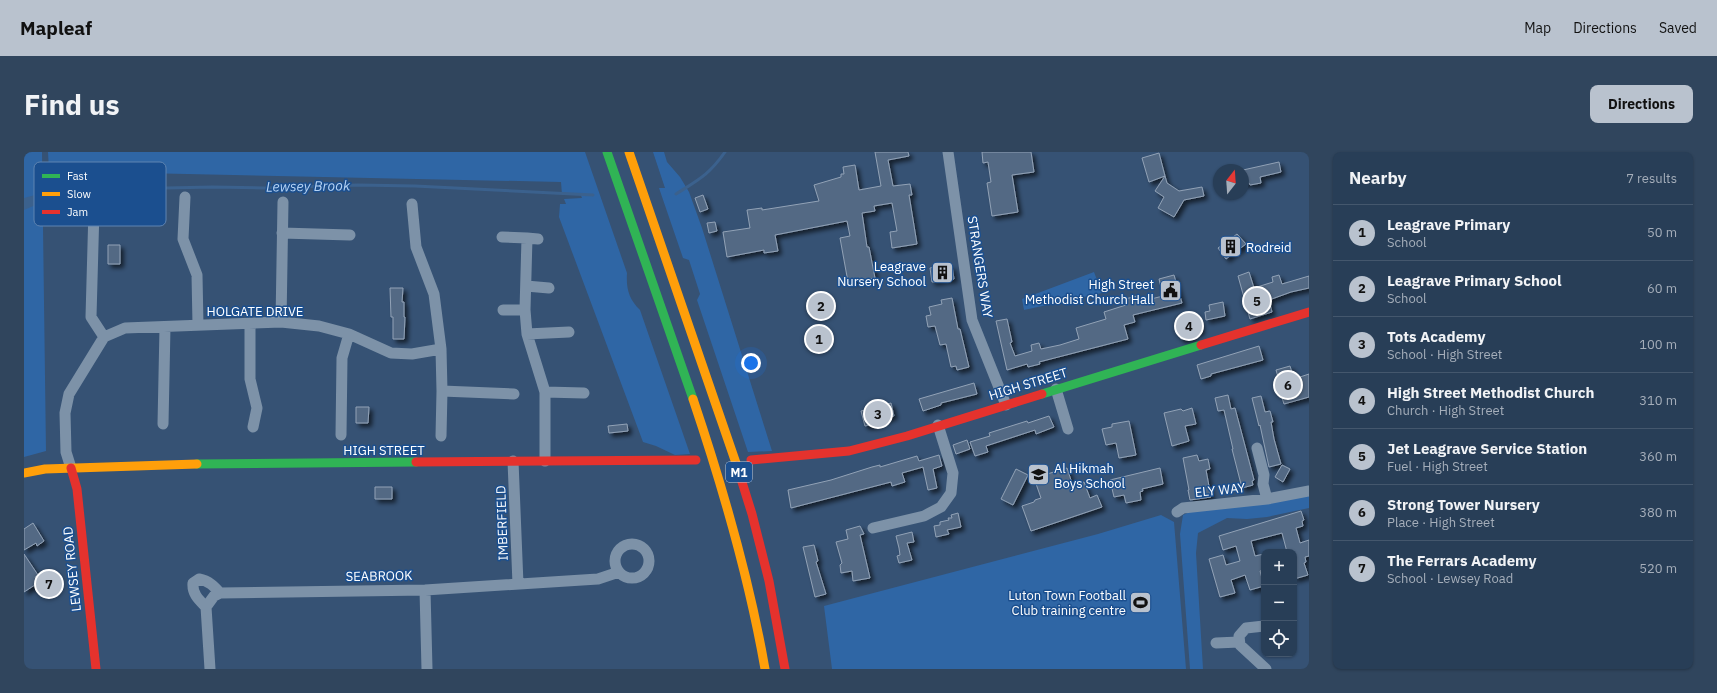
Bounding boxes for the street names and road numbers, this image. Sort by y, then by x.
street label: STRANGERS WAY [964,215,997,320]
street label: HOLGATE DRIVE [207,303,303,320]
street label: HIGH STREET [987,364,1070,404]
street label: HIGH STREET [343,442,425,459]
road number: M1 [726,462,752,482]
street label: ELY WAY [1194,479,1246,501]
street label: IMBERFIELD [492,485,512,561]
street label: LEWSEY ROAD [59,526,85,612]
street label: SEABROOK [345,567,413,585]

